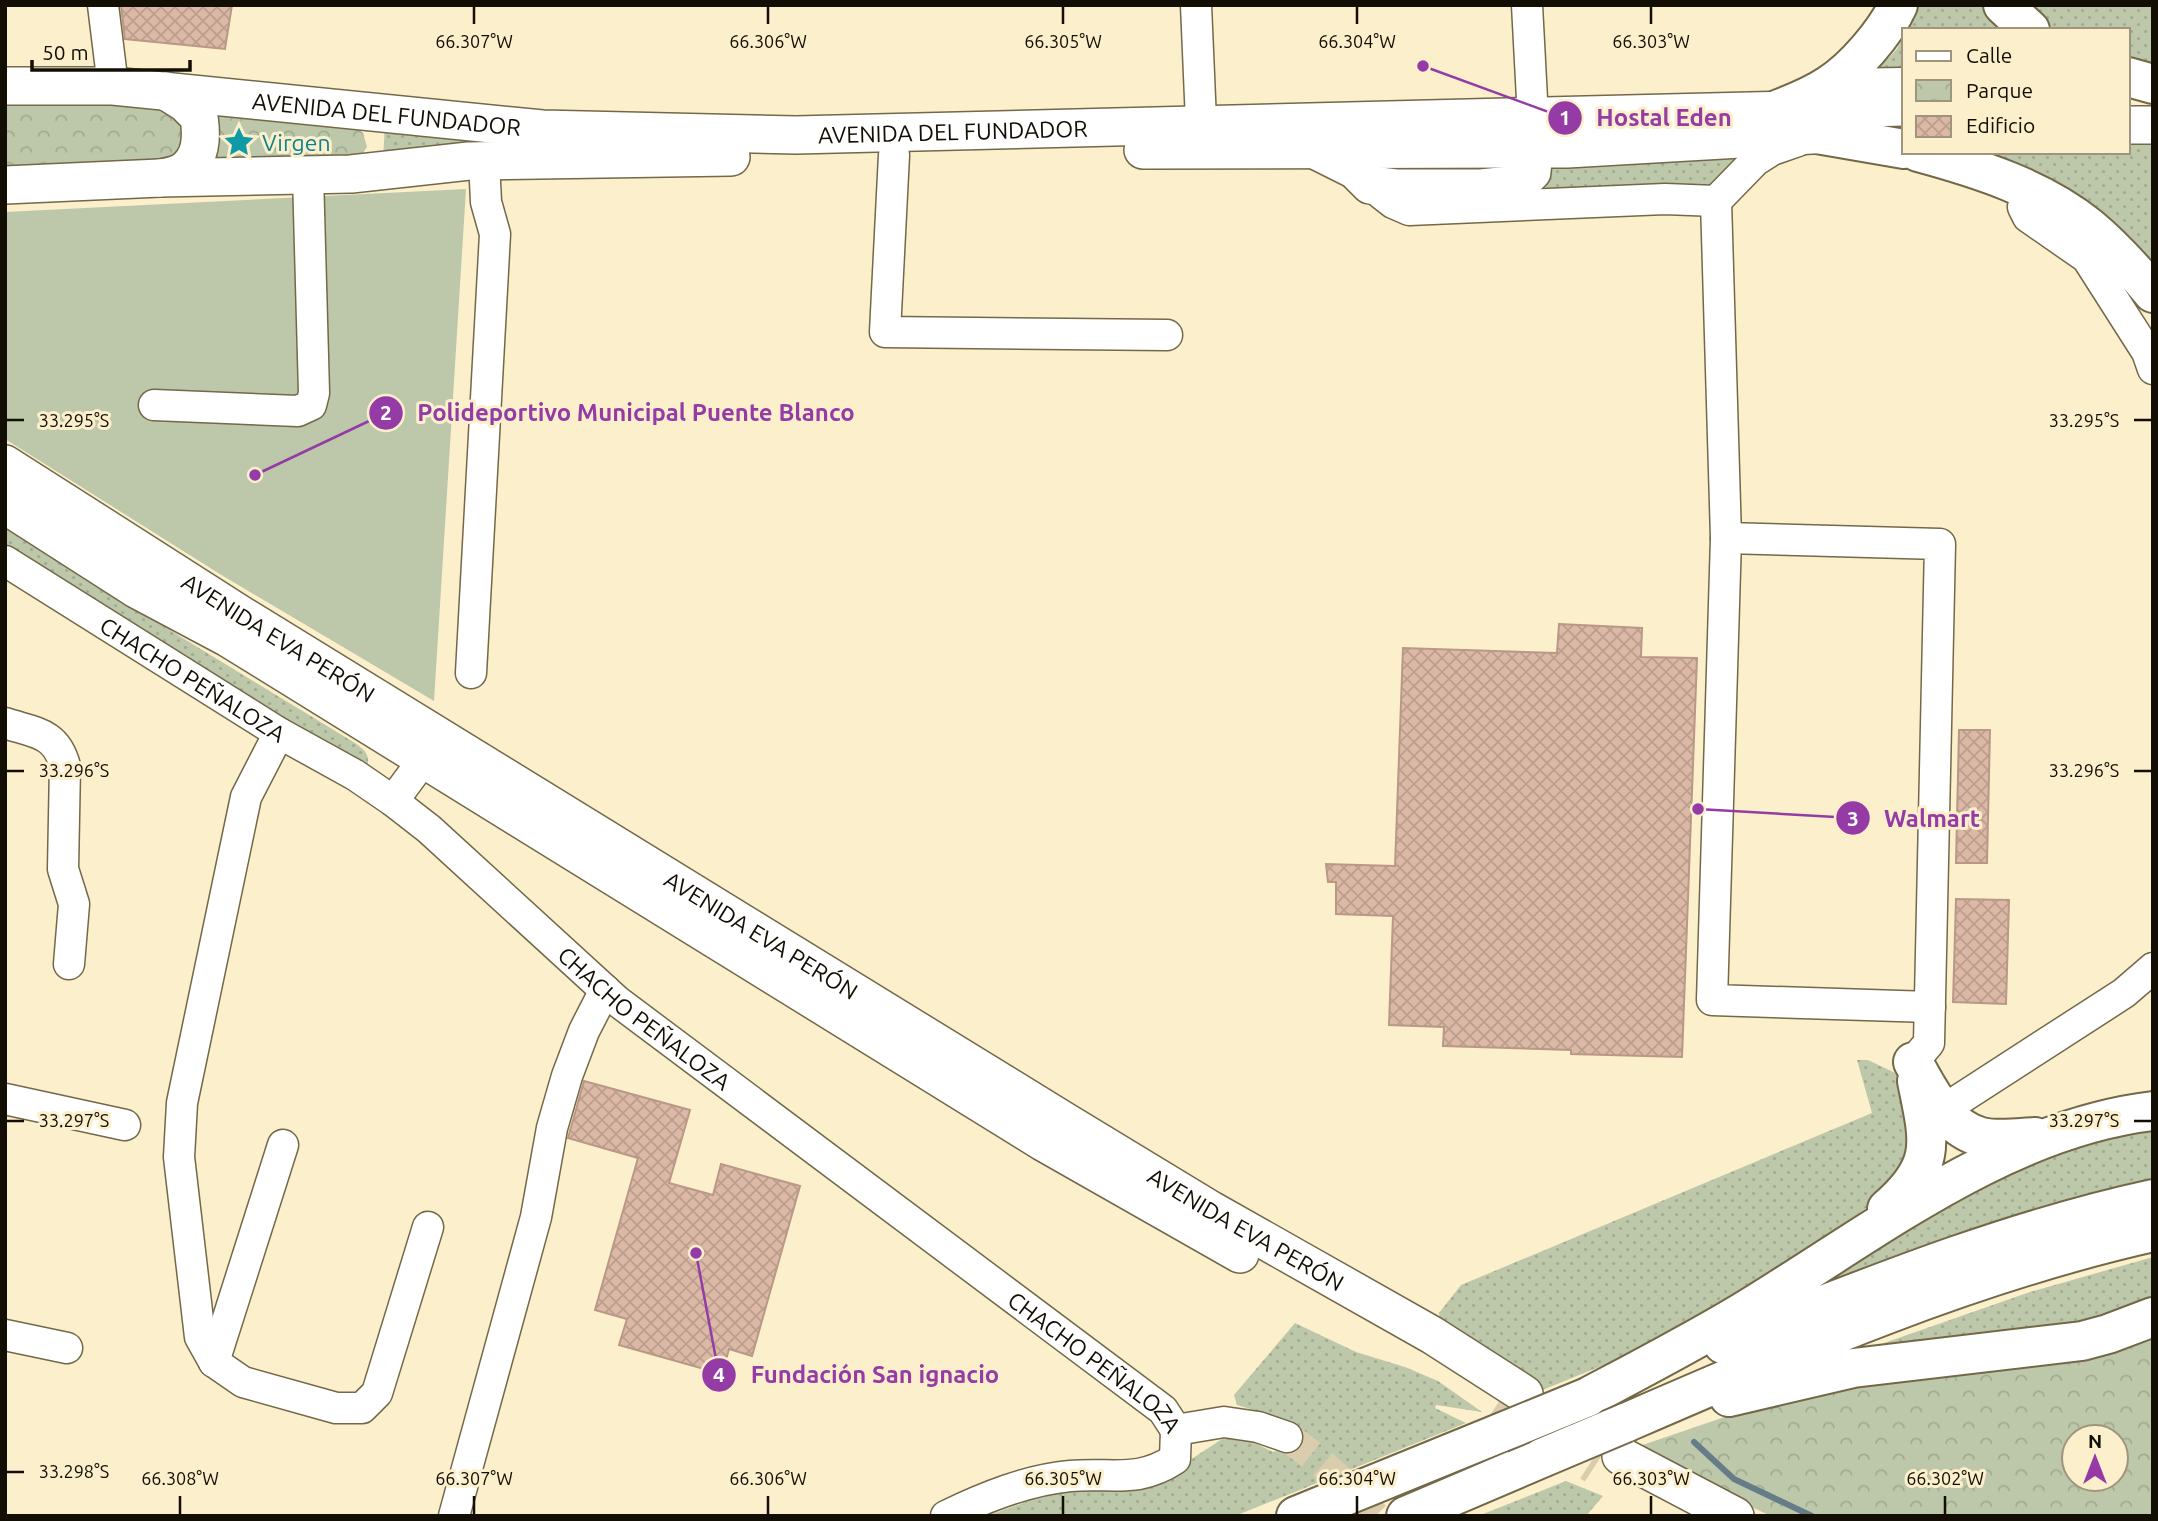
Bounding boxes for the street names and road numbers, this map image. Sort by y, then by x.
street label: AVENIDA DEL FUNDADOR [251,88,522,139]
street label: AVENIDA DEL FUNDADOR [818,115,1088,147]
street label: AVENIDA EVA PERÓN [178,568,379,707]
street label: CHACHO PEÑALOZA [96,612,290,746]
street label: AVENIDA EVA PERÓN [660,866,862,1004]
street label: CHACHO PEÑALOZA [554,941,736,1094]
street label: AVENIDA EVA PERÓN [1144,1162,1348,1295]
street label: CHACHO PEÑALOZA [1004,1286,1186,1437]

